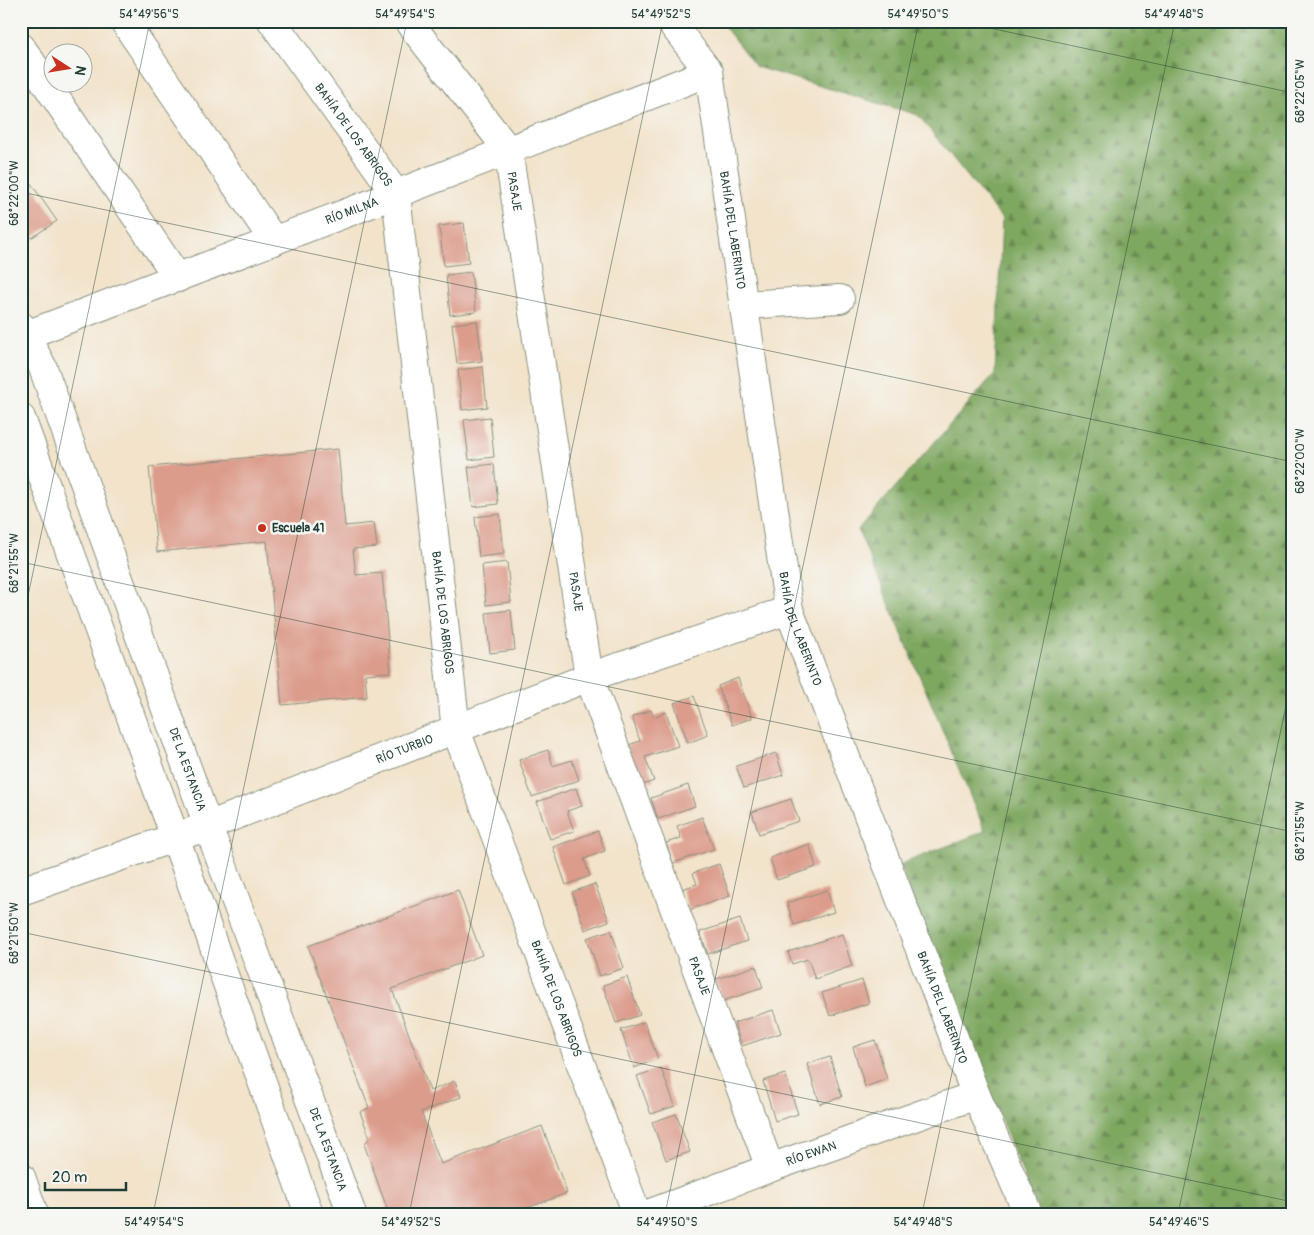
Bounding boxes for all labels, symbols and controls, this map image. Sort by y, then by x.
text: 54°49'56"S [119,7,179,22]
text: 54°49'54"S [375,7,435,22]
text: 54°49'52"S [631,7,691,22]
text: 54°49'50"S [888,7,948,22]
text: 54°49'48"S [1144,7,1204,22]
north arrow [42,42,92,92]
text: 68°22'05"W [1293,59,1308,123]
text: N [71,64,90,77]
street label: BAHÍA DE LOS ABRIGOS [311,80,395,190]
text: 68°22'00"W [7,160,22,226]
street label: BAHÍA DEL LABERINTO [716,170,748,291]
street label: PASAJE [503,171,524,212]
street label: RÍO MILNA [323,194,381,228]
text: 68°22'00"W [1293,428,1308,494]
place label: Escuela 41 [272,521,324,536]
marker: Escuela 41 [256,522,268,534]
text: 68°21'55"W [7,533,22,593]
street label: BAHÍA DE LOS ABRIGOS [428,550,457,675]
street label: PASAJE [565,571,586,613]
street label: BAHÍA DEL LABERINTO [775,571,825,688]
street label: DE LA ESTANCIA [165,726,209,813]
street label: RÍO TURBIO [374,732,436,768]
text: 68°21'55"W [1293,801,1308,861]
text: 68°21'50"W [7,902,22,964]
street label: BAHÍA DE LOS ABRIGOS [527,938,585,1059]
street label: BAHÍA DEL LABERINTO [913,949,970,1066]
street label: PASAJE [685,955,713,997]
street label: DE LA ESTANCIA [305,1106,350,1193]
street label: RÍO EWAN [784,1138,838,1170]
scale bar [45,1160,126,1192]
text: 20 m [52,1168,87,1187]
text: 54°49'54"S [124,1215,184,1230]
text: 54°49'52"S [381,1215,441,1230]
text: 54°49'50"S [637,1215,697,1230]
text: 54°49'48"S [893,1215,953,1230]
text: 54°49'46"S [1149,1215,1209,1230]

